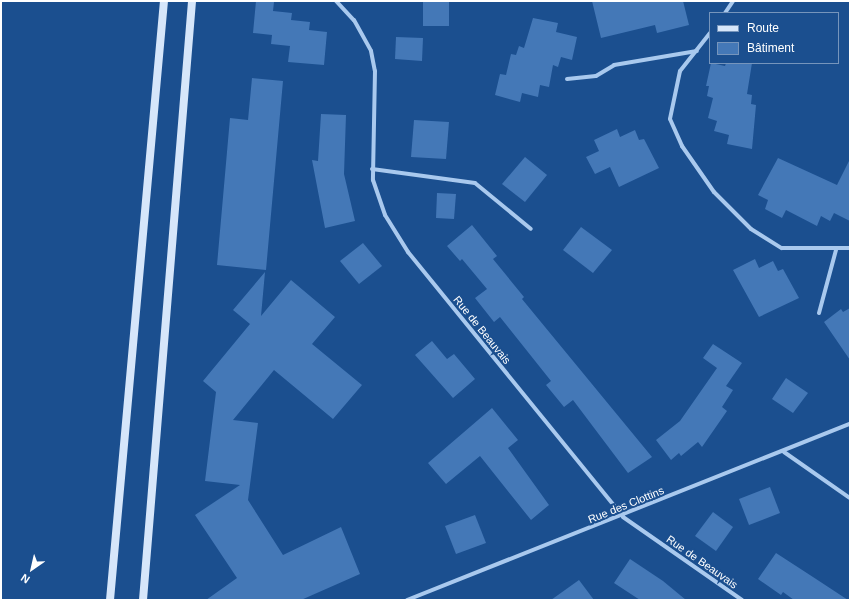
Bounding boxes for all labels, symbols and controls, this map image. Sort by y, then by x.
legend [709,12,839,64]
text: Route [747,21,779,35]
text: Bâtiment [747,41,794,55]
street label: Rue de Beauvais [451,293,513,367]
street label: Rue des Clottins [586,484,666,526]
street label: Rue de Beauvais [664,533,740,591]
north arrow [12,549,52,589]
text: N [19,572,32,586]

